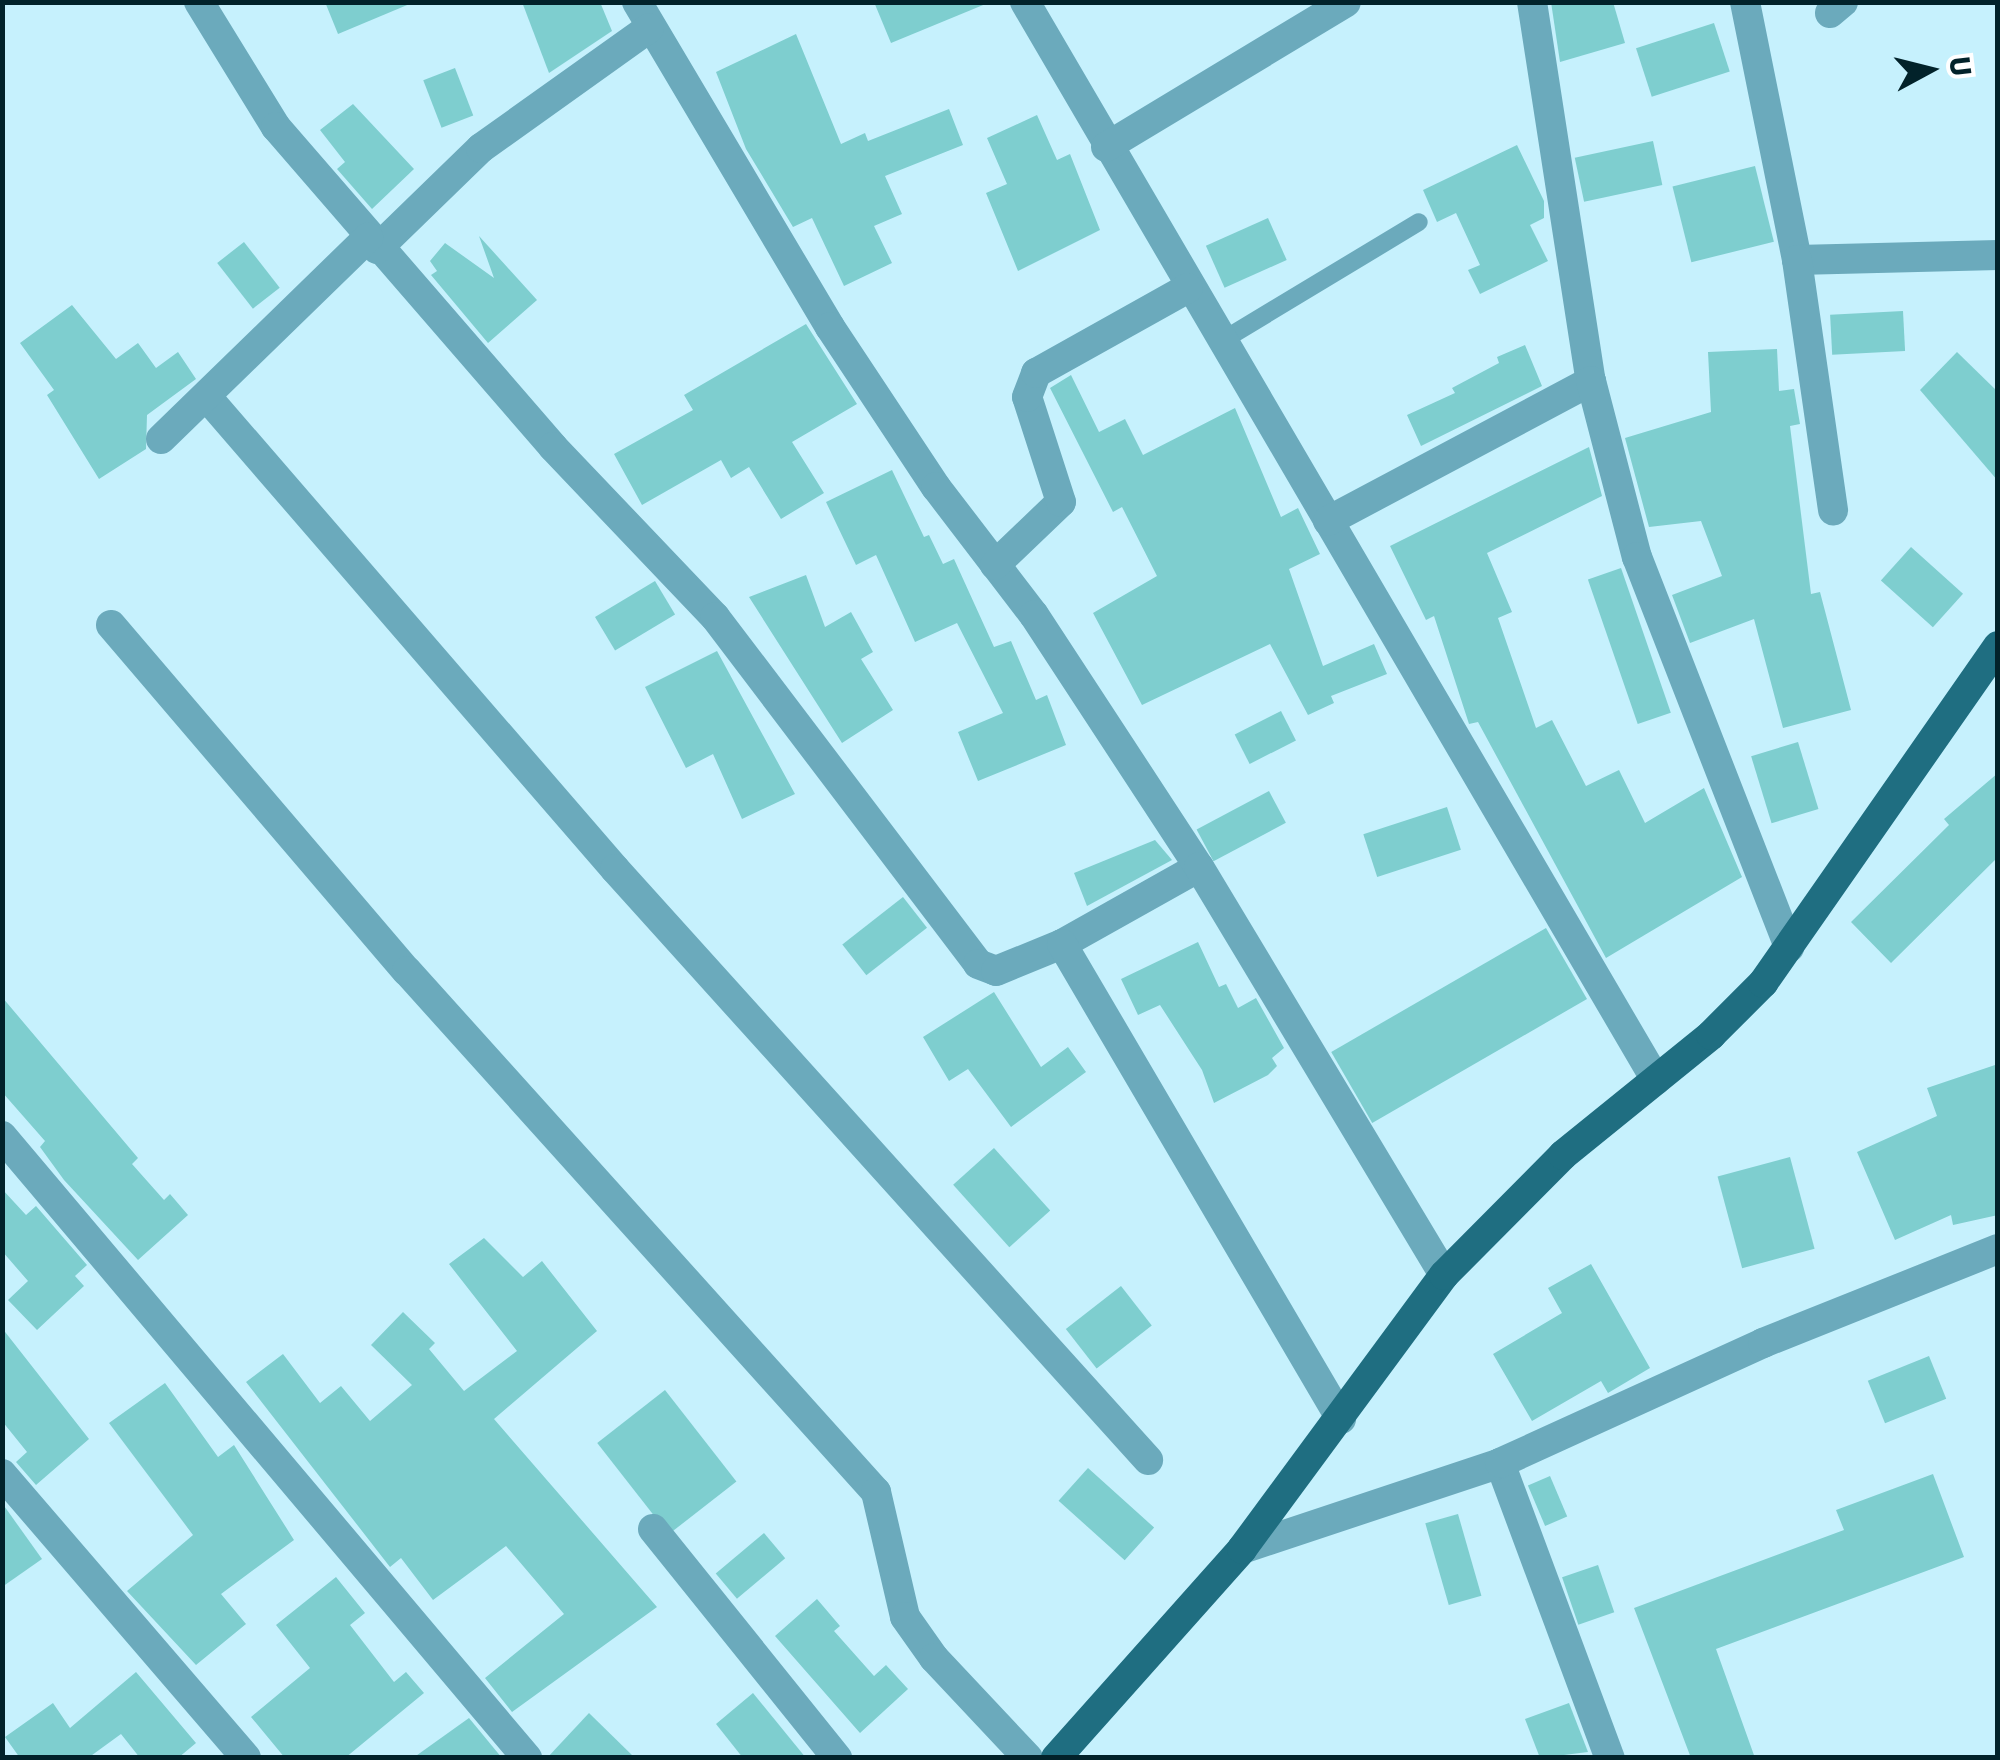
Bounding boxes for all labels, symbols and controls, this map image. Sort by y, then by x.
north arrow [1880,20,1980,120]
text: U [1939,54,1982,79]

